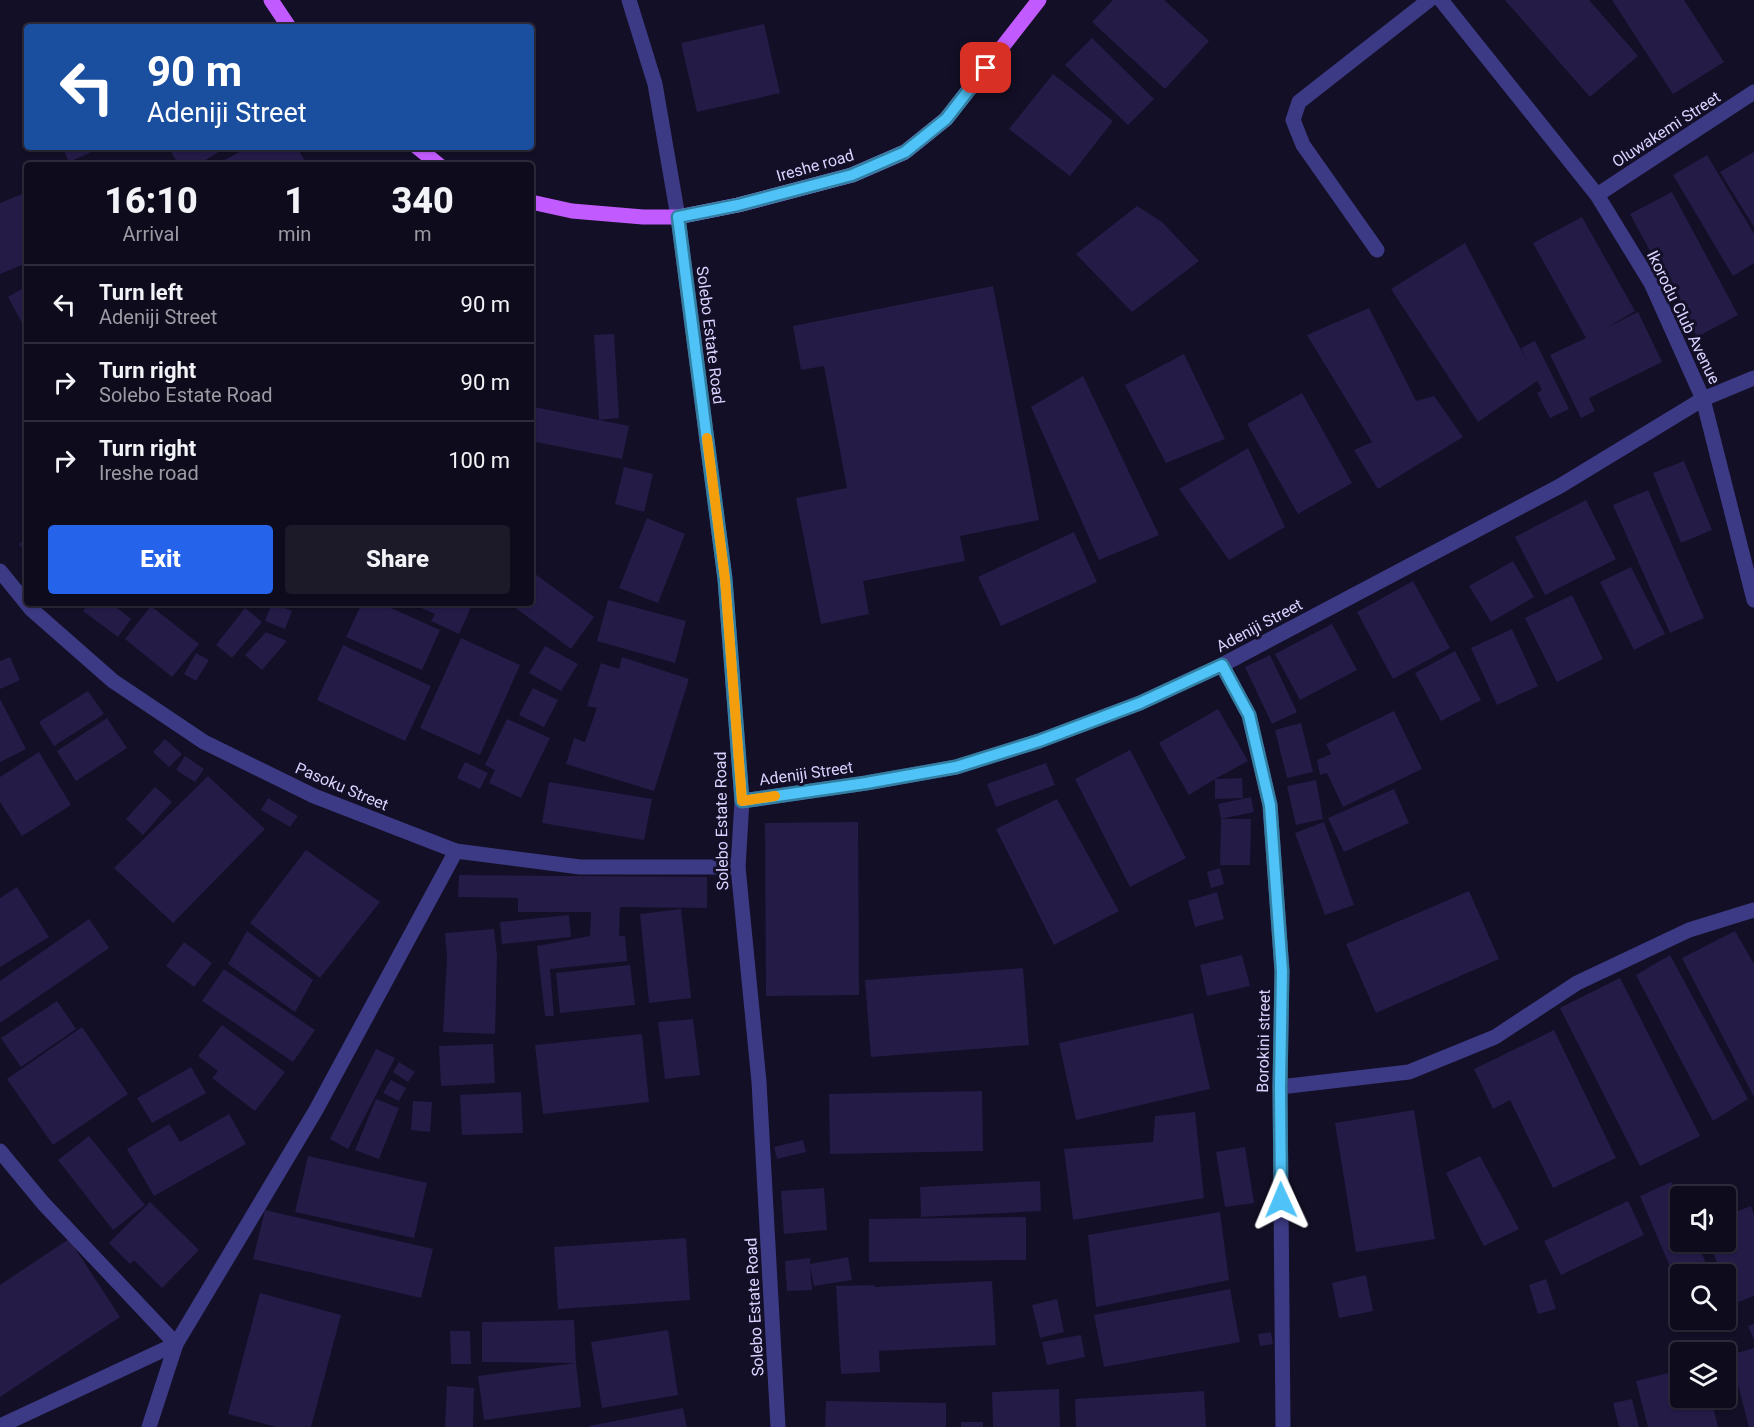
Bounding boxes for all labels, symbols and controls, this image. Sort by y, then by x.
pin [960,42,1011,93]
text: 90 m [147,47,242,96]
icon: left [48,48,126,126]
icon: arrive [969,51,1002,84]
street label: Oluwakemi Street [1609,87,1724,171]
text: Adeniji Street [147,97,307,129]
street label: Ireshe road [774,145,856,186]
text: 16:10 [104,180,198,222]
text: 1 [284,180,305,222]
text: 340 [392,180,454,222]
text: Arrival [123,222,179,246]
text: min [278,222,311,246]
text: m [414,222,431,246]
street label: Ikorodu Club Avenue [1643,247,1724,387]
street label: Solebo Estate Road [693,265,728,405]
text: Turn left [99,280,183,305]
icon: left [48,288,81,321]
text: 90 m [461,292,510,317]
text: Adeniji Street [99,305,217,329]
text: Turn right [99,358,196,383]
icon: right [48,366,81,399]
text: 90 m [461,370,510,395]
text: Solebo Estate Road [99,383,272,407]
text: Turn right [99,436,196,461]
icon: right [48,444,81,477]
text: 100 m [448,448,510,473]
text: Ireshe road [99,461,199,485]
button: Exit [48,525,273,594]
button: Share [285,525,510,594]
street label: Adeniji Street [1213,595,1305,656]
street label: Solebo Estate Road [711,751,732,891]
street label: Pasoku Street [292,758,391,815]
street label: Adeniji Street [758,758,854,789]
street label: Borokini street [1253,989,1274,1093]
position arrow [1249,1168,1313,1232]
map controls [1670,1186,1736,1408]
button: sound [1670,1186,1736,1252]
street label: Solebo Estate Road [741,1237,768,1377]
button: search [1670,1264,1736,1330]
button: layers [1670,1342,1736,1408]

